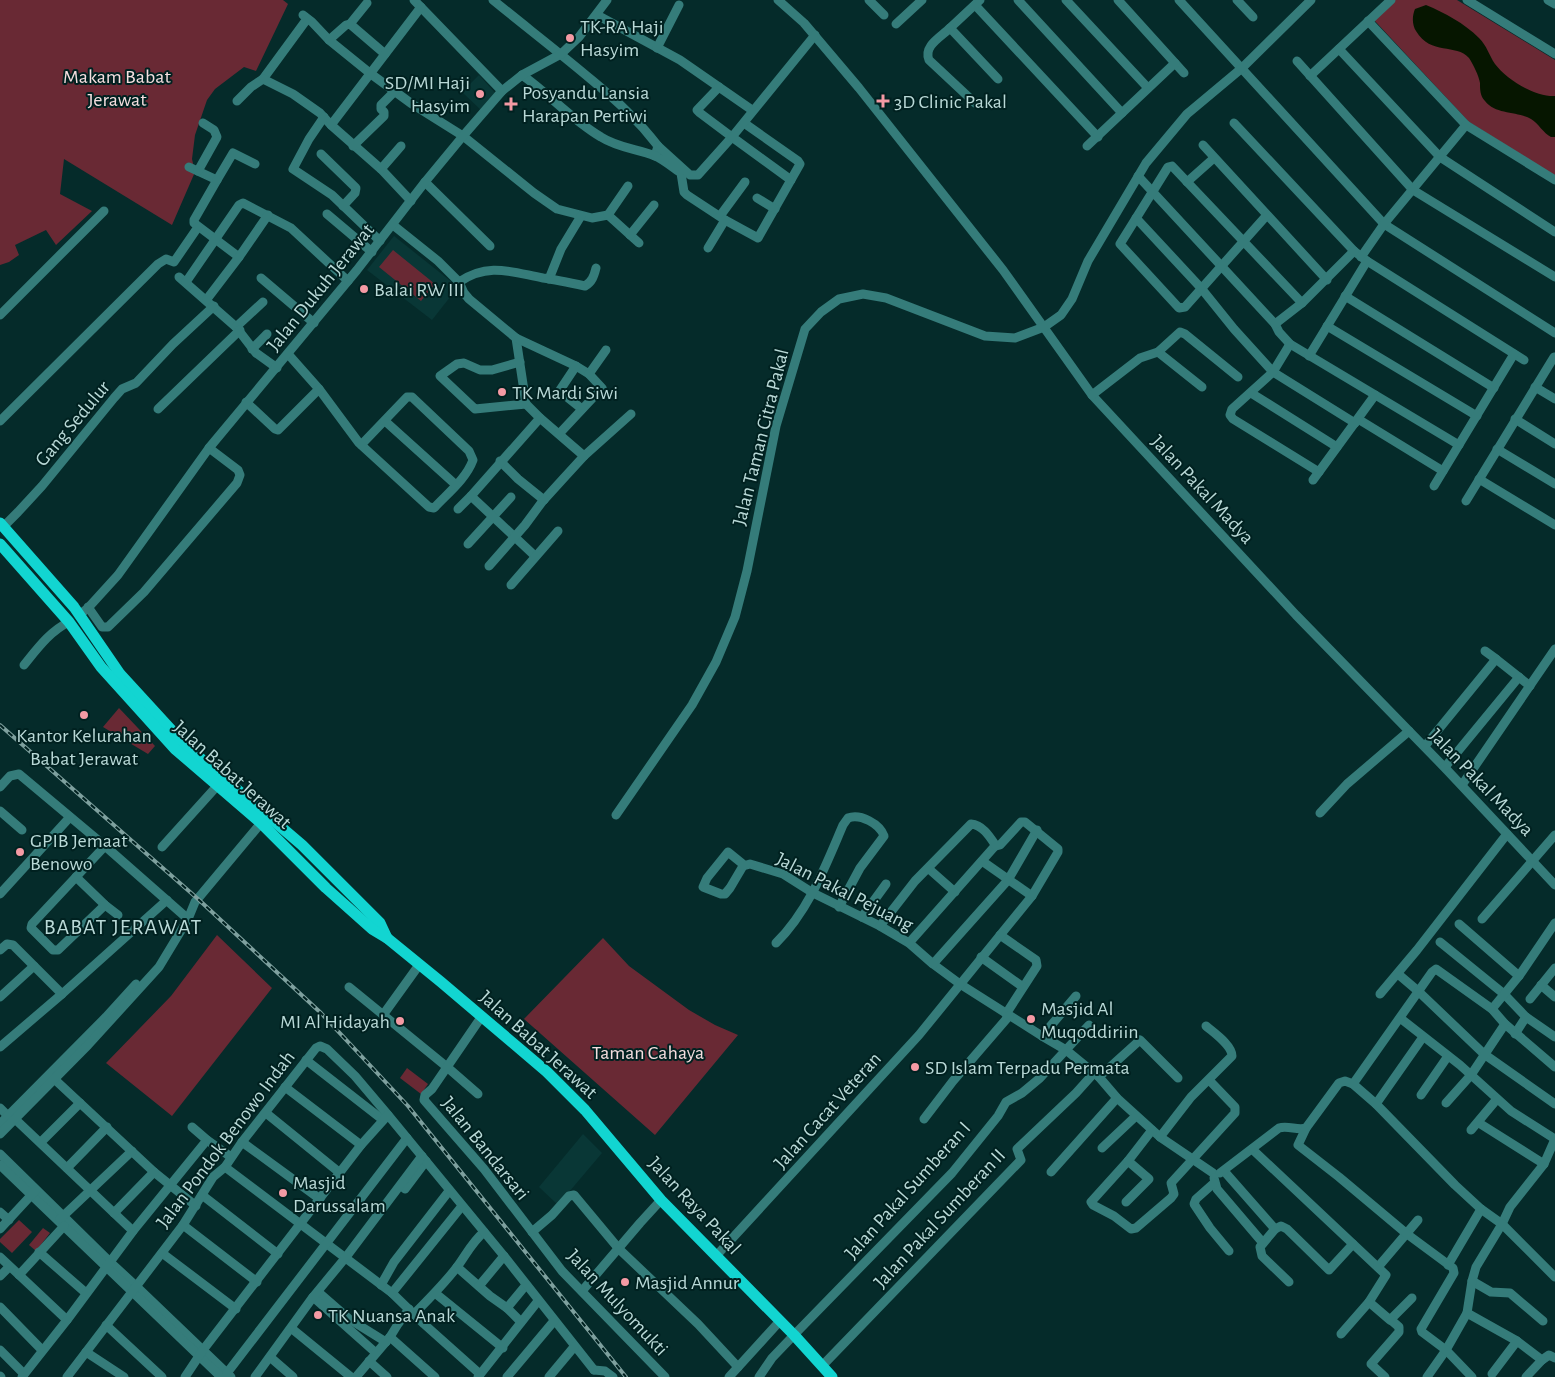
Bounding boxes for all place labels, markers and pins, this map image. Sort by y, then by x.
place label: TK-RA Haji Hasyim [580,17,664,60]
marker: TK-RA Haji Hasyim [564,32,576,44]
place label: SD/MI Haji Hasyim [385,73,470,116]
place label: Posyandu Lansia Harapan Pertiwi [522,83,649,126]
marker: SD/MI Haji Hasyim [474,88,486,100]
place label: 3D Clinic Pakal [894,92,1007,112]
marker: 3D Clinic Pakal [876,94,890,108]
marker: Posyandu Lansia Harapan Pertiwi [504,97,518,111]
place label: Balai RW III [374,280,464,300]
marker: Balai RW III [358,283,370,295]
place label: TK Mardi Siwi [512,383,618,403]
marker: TK Mardi Siwi [496,386,508,398]
marker: Kantor Kelurahan Babat Jerawat [78,709,90,721]
place label: Kantor Kelurahan Babat Jerawat [16,726,152,769]
place label: GPIB Jemaat Benowo [30,831,128,874]
marker: GPIB Jemaat Benowo [14,846,26,858]
place label: Masjid Al Muqoddiriin [1041,999,1139,1042]
place label: MI Al Hidayah [280,1012,390,1032]
marker: Masjid Al Muqoddiriin [1025,1013,1037,1025]
marker: MI Al Hidayah [394,1015,406,1027]
place label: SD Islam Terpadu Permata [925,1058,1130,1078]
marker: SD Islam Terpadu Permata [909,1061,921,1073]
place label: Masjid Darussalam [293,1173,386,1216]
marker: Masjid Darussalam [277,1187,289,1199]
place label: Masjid Annur [635,1273,740,1293]
marker: Masjid Annur [619,1276,631,1288]
place label: TK Nuansa Anak [328,1306,455,1326]
marker: TK Nuansa Anak [312,1309,324,1321]

